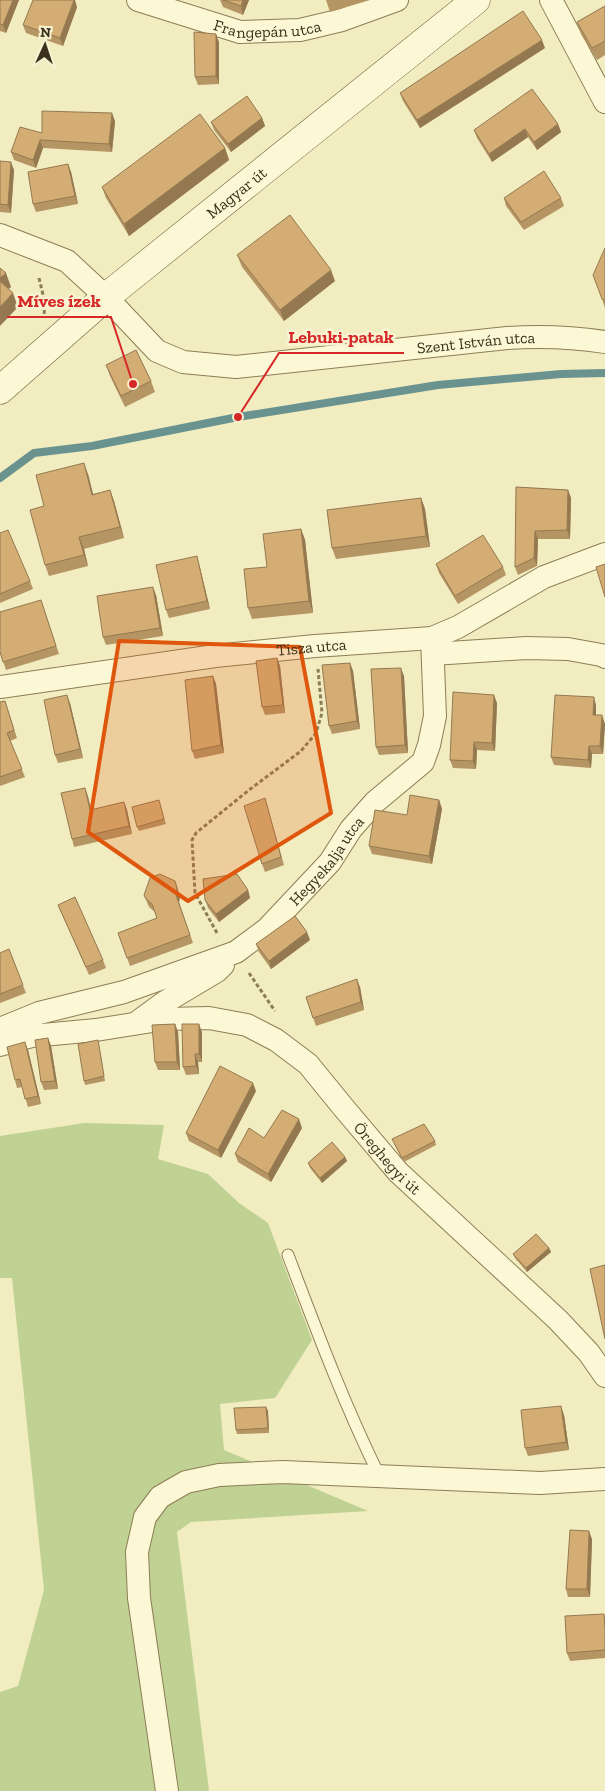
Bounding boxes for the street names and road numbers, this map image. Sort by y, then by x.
street label: Frangepán utca [211,15,323,42]
street label: Magyar út [203,163,270,223]
street label: Szent István utca [416,328,536,358]
street label: Tisza utca [275,635,347,660]
street label: Hegyekalja utca [285,812,368,910]
street label: Öreghegyi út [350,1118,425,1199]

